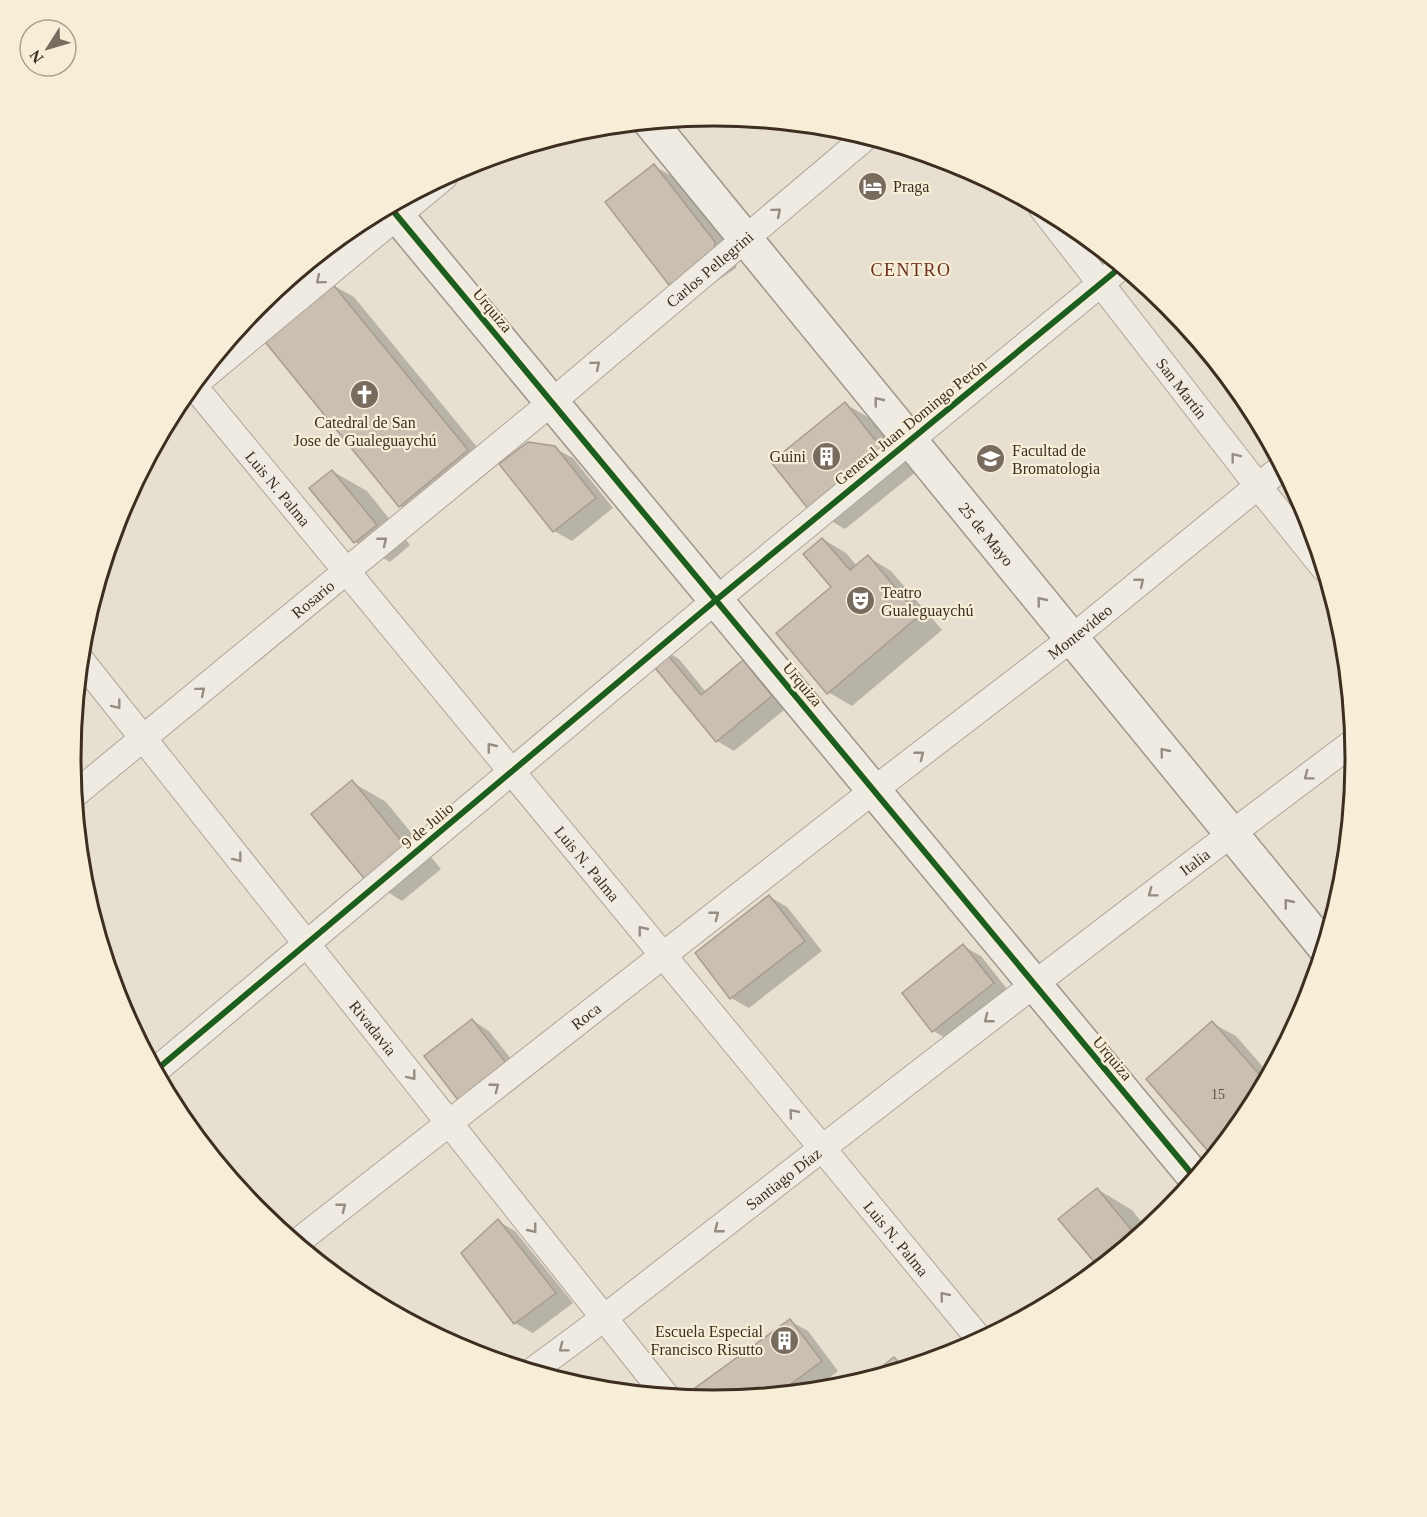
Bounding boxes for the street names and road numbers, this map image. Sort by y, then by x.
street label: Carlos Pellegrini [663,228,757,311]
street label: Urquiza [469,285,516,336]
street label: San Martín [1153,355,1210,422]
street label: General Juan Domingo Perón [831,356,990,489]
street label: Luis N. Palma [242,448,314,530]
street label: 25 de Mayo [955,499,1017,569]
street label: Rosario [288,577,338,622]
street label: Montevideo [1044,601,1115,663]
street label: Urquiza [779,659,826,710]
street label: 9 de Julio [398,799,457,852]
street label: Luis N. Palma [551,823,623,905]
street label: Italia [1177,846,1213,879]
street label: Rivadavia [346,997,400,1059]
street label: Roca [568,1000,604,1033]
street label: Urquiza [1089,1033,1136,1084]
street label: Santiago Díaz [743,1144,824,1213]
street label: Luis N. Palma [860,1198,932,1280]

